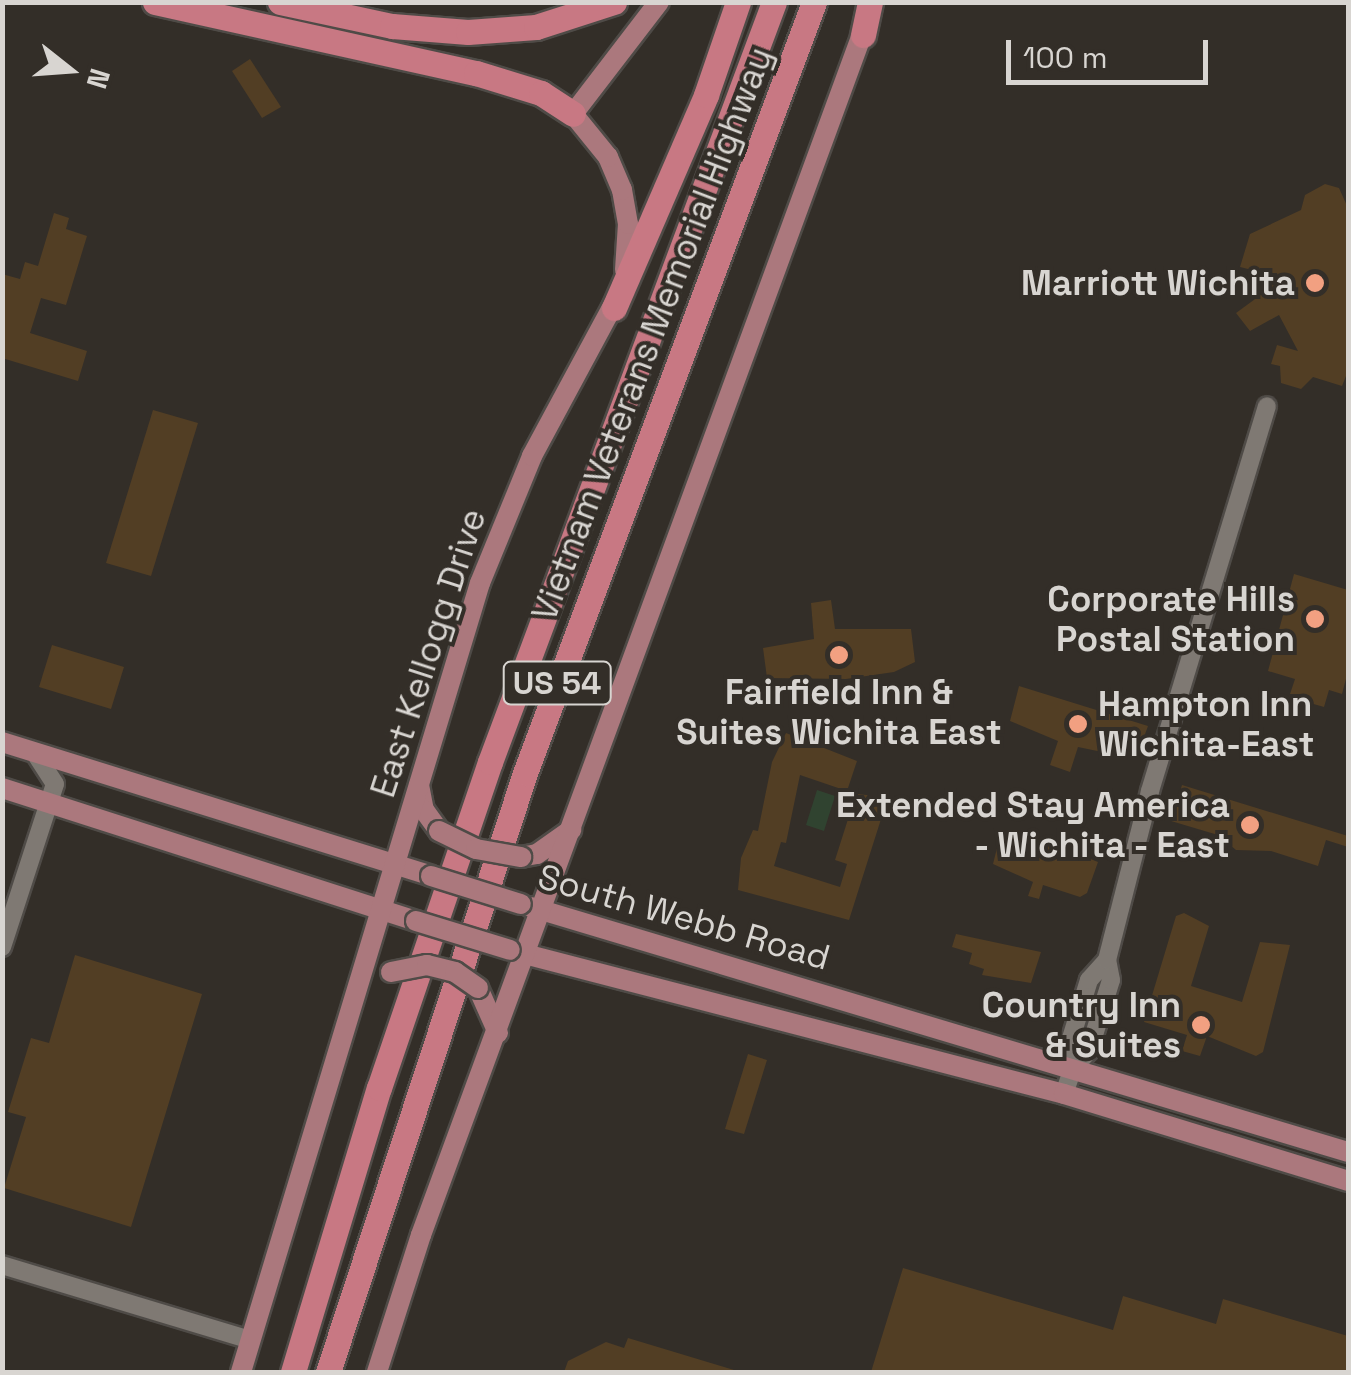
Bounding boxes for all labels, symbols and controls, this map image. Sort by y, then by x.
north arrow [20,20,120,120]
scale bar [1011,20,1214,82]
text: 100 m [1023,38,1108,77]
street label: Vietnam Veterans Memorial Highway [523,41,781,627]
text: N [79,65,119,93]
place label: Marriott Wichita [1021,262,1295,304]
marker: Marriott Wichita [1304,272,1326,294]
street label: East Kellogg Drive [362,503,494,803]
place label: Corporate Hills Postal Station [1047,578,1295,660]
marker: Corporate Hills Postal Station [1304,608,1326,630]
marker: Fairfield Inn & Suites Wichita East [828,644,850,666]
road number: US 54 [502,656,612,710]
place label: Fairfield Inn & Suites Wichita East [676,671,1002,753]
place label: Hampton Inn Wichita-East [1098,683,1315,765]
marker: Hampton Inn Wichita-East [1067,713,1089,735]
place label: Extended Stay America - Wichita - East [836,784,1230,866]
marker: Extended Stay America - Wichita - East [1239,814,1261,836]
street label: South Webb Road [533,855,835,979]
place label: Country Inn & Suites [982,984,1181,1066]
marker: Country Inn & Suites [1190,1014,1212,1036]

